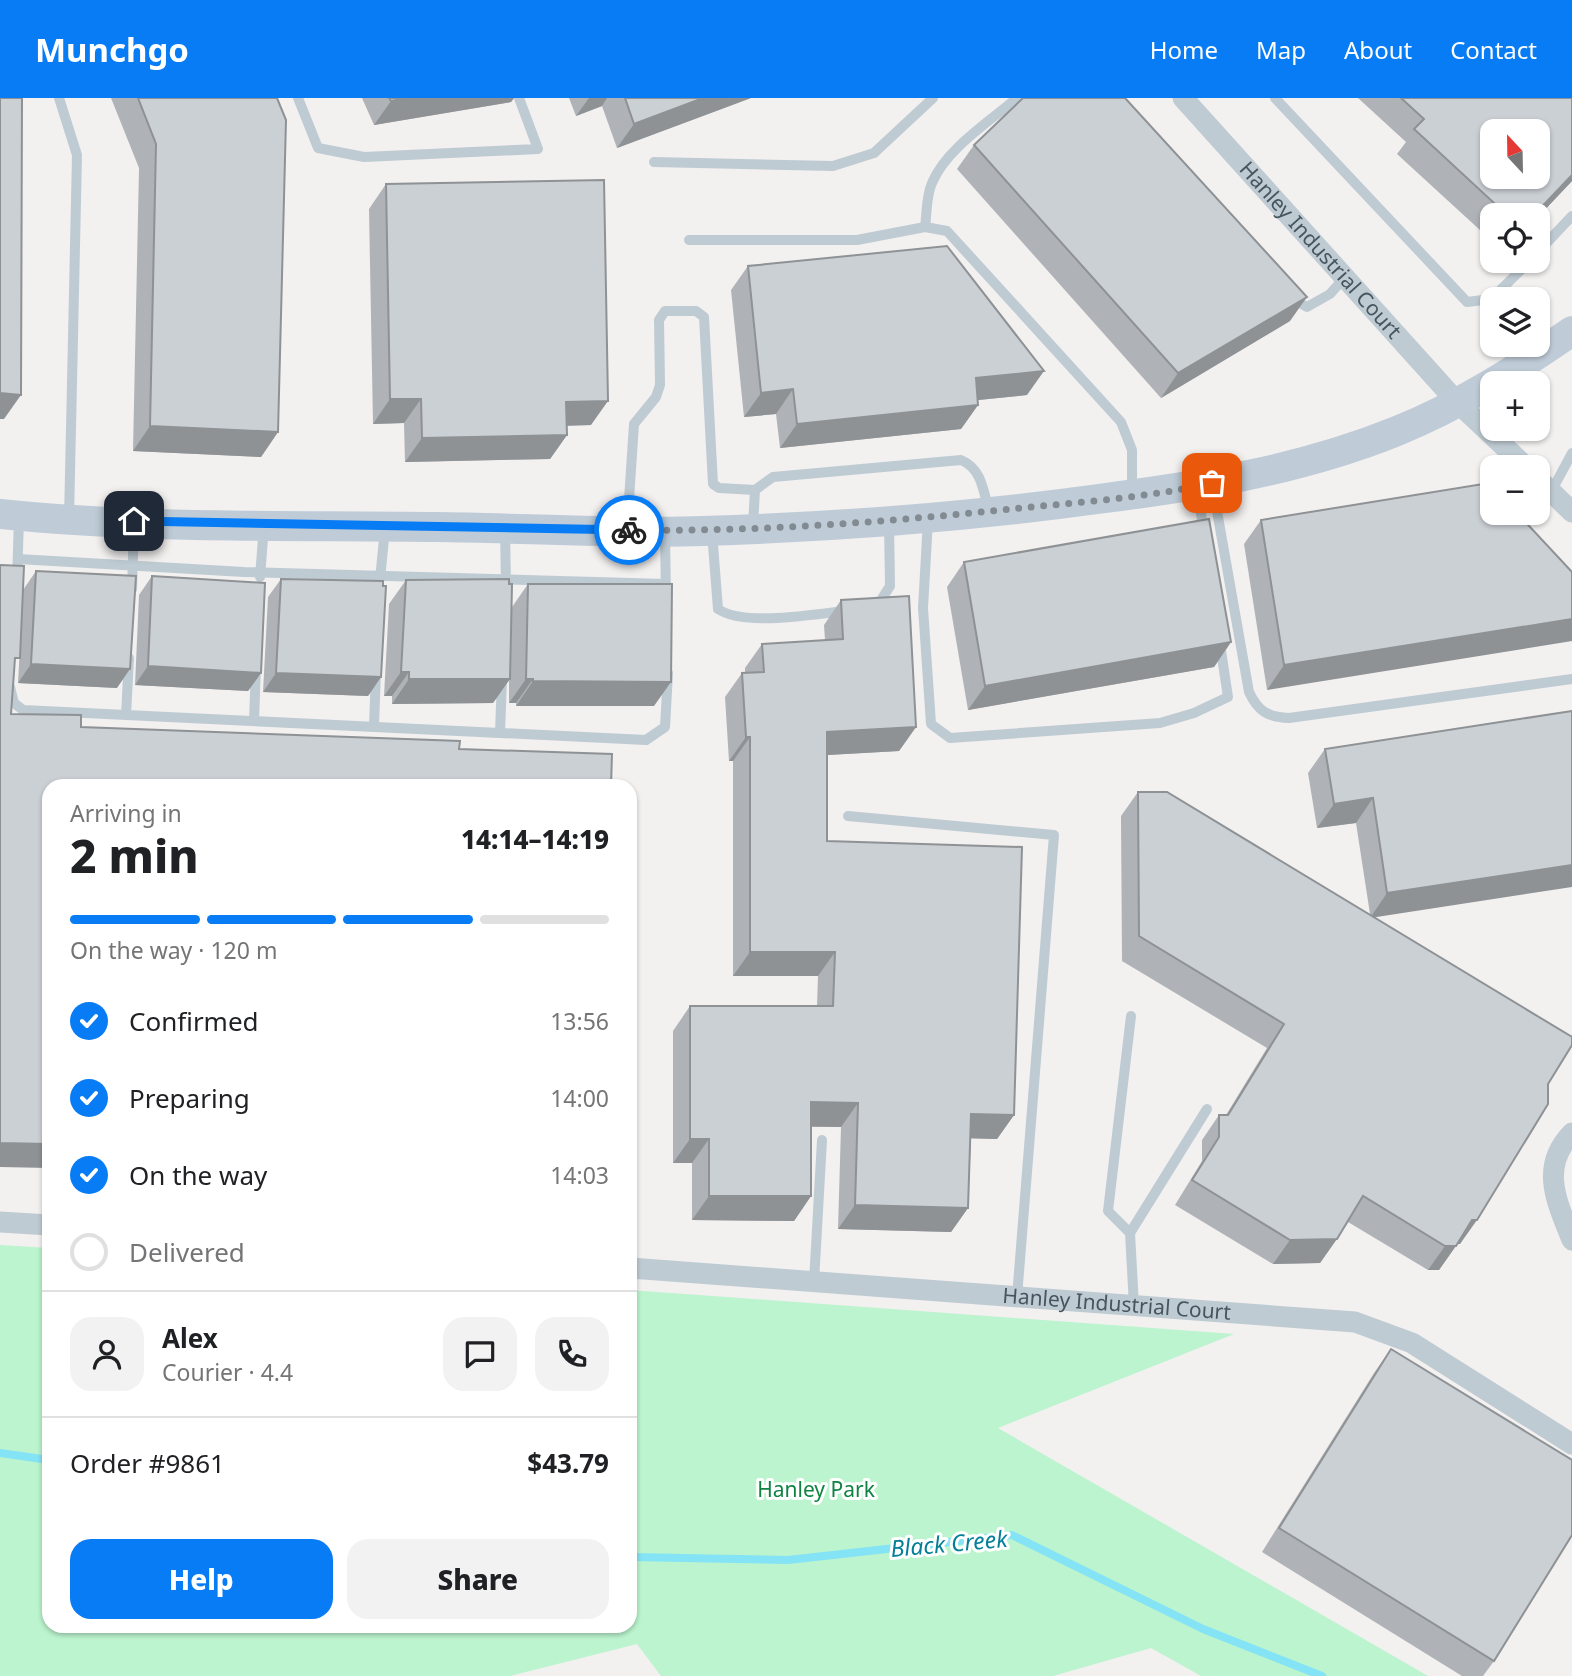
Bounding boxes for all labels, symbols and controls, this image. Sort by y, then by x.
text: Munchgo [35,27,189,72]
text: Home [1150,33,1218,66]
text: Map [1256,33,1306,66]
text: About [1344,33,1412,66]
text: Contact [1450,33,1537,66]
north arrow [1480,119,1550,189]
map controls [1480,119,1550,525]
street label: Hanley Industrial Court [1234,155,1408,344]
button: locate [1480,203,1550,273]
button: layers [1480,287,1550,357]
button: + [1480,371,1550,441]
pin [1182,453,1242,513]
button: − [1480,455,1550,525]
icon: bag [1193,464,1231,502]
pin [104,491,164,551]
courier [594,495,664,565]
icon: home [115,502,153,540]
icon: bike [610,511,648,549]
text: Arriving in [70,797,182,829]
text: 14:14–14:19 [461,821,609,857]
text: 2 min [70,824,199,886]
text: On the way · 120 m [70,934,277,966]
icon: check [70,1002,108,1040]
text: Confirmed [129,1003,259,1039]
text: 13:56 [550,1005,609,1037]
icon: check [70,1079,108,1117]
text: Preparing [129,1080,250,1116]
text: 14:00 [550,1082,609,1114]
icon: check [70,1156,108,1194]
text: On the way [129,1157,267,1193]
text: 14:03 [550,1159,609,1191]
text: Delivered [129,1234,245,1270]
street label: Hanley Industrial Court [1001,1281,1232,1326]
button: person [70,1317,144,1391]
button: chat [443,1317,517,1391]
button: phone [535,1317,609,1391]
text: Alex [162,1320,218,1356]
text: Courier · 4.4 [162,1356,293,1388]
text: Order #9861 [70,1445,225,1481]
text: $43.79 [527,1445,609,1481]
park label: Hanley Park [757,1475,876,1503]
water label: Black Creek [889,1522,1010,1564]
button: Help [70,1539,333,1619]
button: Share [347,1539,609,1619]

